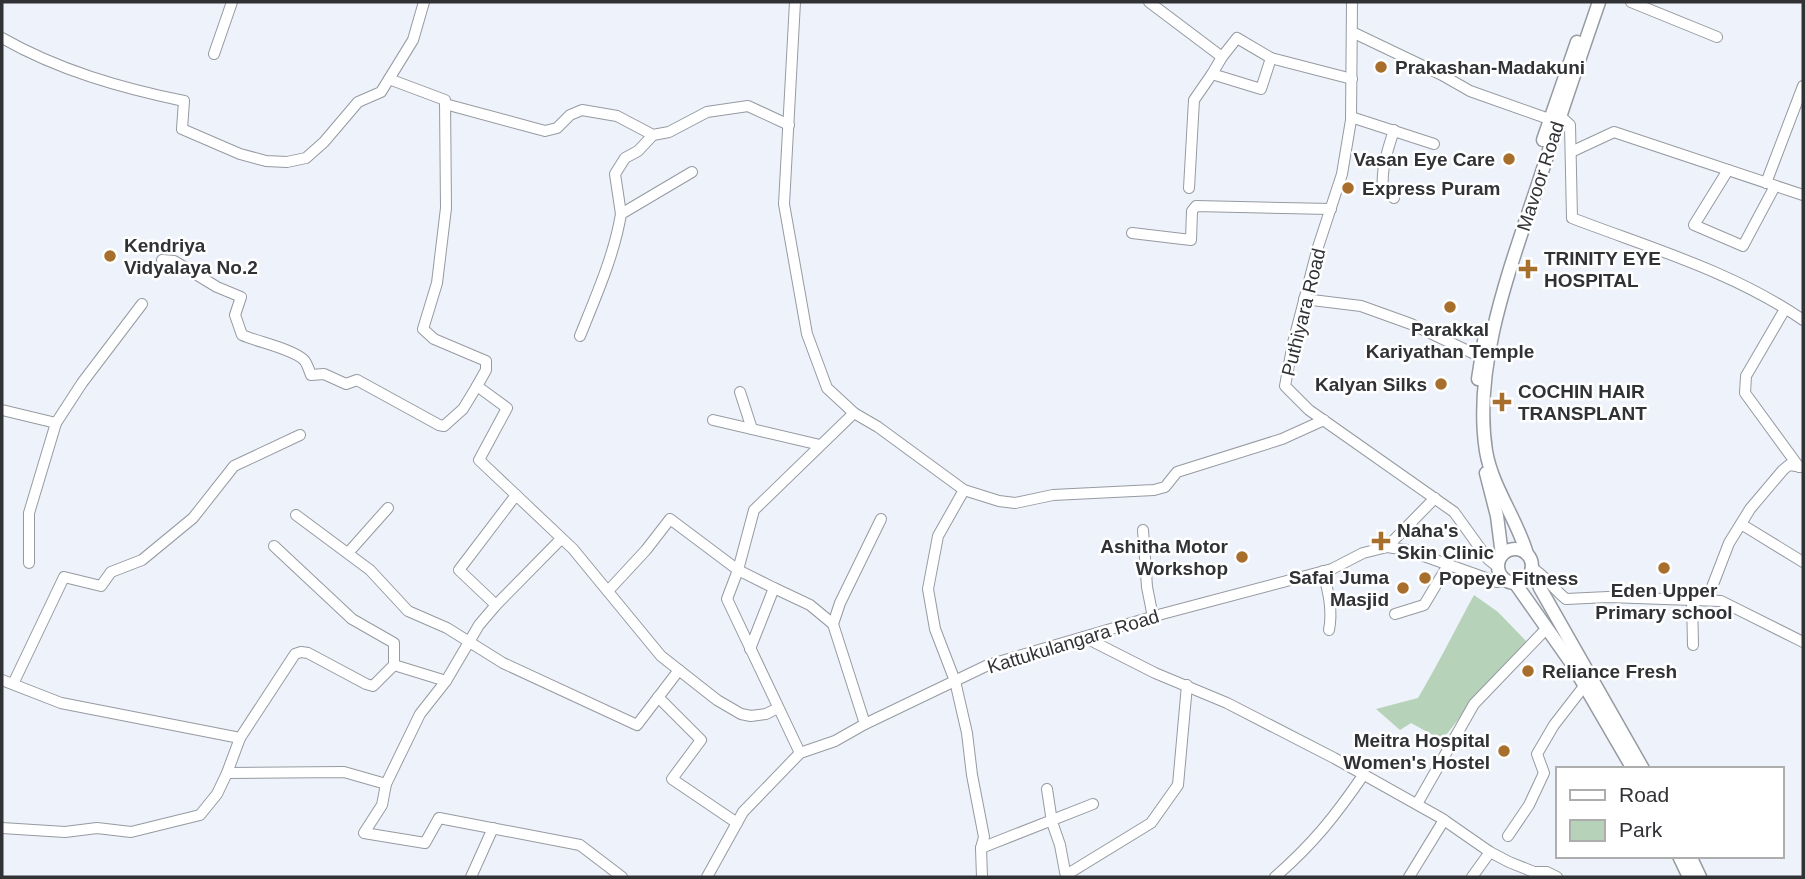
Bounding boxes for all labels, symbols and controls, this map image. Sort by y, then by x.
place label: Prakashan-Madakuni [1395,57,1585,78]
marker: Prakashan-Madakuni [1373,59,1389,75]
street label: Mavoor Road [1513,119,1568,234]
place label: Vasan Eye Care [1353,149,1495,170]
marker: Vasan Eye Care [1501,151,1517,167]
place label: Express Puram [1362,178,1500,199]
marker: Express Puram [1340,180,1356,196]
place label: Kendriya Vidyalaya No.2 [124,235,258,278]
street label: Puthiyara Road [1277,246,1330,378]
marker: Kendriya Vidyalaya No.2 [102,248,118,264]
place label: TRINITY EYE HOSPITAL [1544,248,1661,291]
marker: TRINITY EYE HOSPITAL [1518,259,1538,279]
marker: Parakkal Kariyathan Temple [1442,299,1458,315]
place label: Parakkal Kariyathan Temple [1366,319,1534,362]
place label: Kalyan Silks [1315,374,1427,395]
marker: Kalyan Silks [1433,376,1449,392]
place label: COCHIN HAIR TRANSPLANT [1518,381,1647,424]
marker: COCHIN HAIR TRANSPLANT [1492,392,1512,412]
place label: Naha's Skin Clinic [1397,520,1495,563]
marker: Naha's Skin Clinic [1371,531,1391,551]
place label: Ashitha Motor Workshop [1100,536,1229,579]
marker: Ashitha Motor Workshop [1234,549,1250,565]
marker: Eden Upper Primary school [1656,560,1672,576]
place label: Safai Juma Masjid [1289,567,1389,610]
place label: Popeye Fitness [1439,568,1578,589]
marker: Popeye Fitness [1417,570,1433,586]
marker: Safai Juma Masjid [1395,580,1411,596]
place label: Eden Upper Primary school [1595,580,1733,623]
street label: Kattukulangara Road [985,605,1162,678]
place label: Reliance Fresh [1542,661,1677,682]
marker: Reliance Fresh [1520,663,1536,679]
place label: Meitra Hospital Women's Hostel [1343,730,1490,773]
marker: Meitra Hospital Women's Hostel [1496,743,1512,759]
legend [1556,767,1784,858]
text: Road [1619,783,1669,806]
text: Park [1619,818,1663,841]

